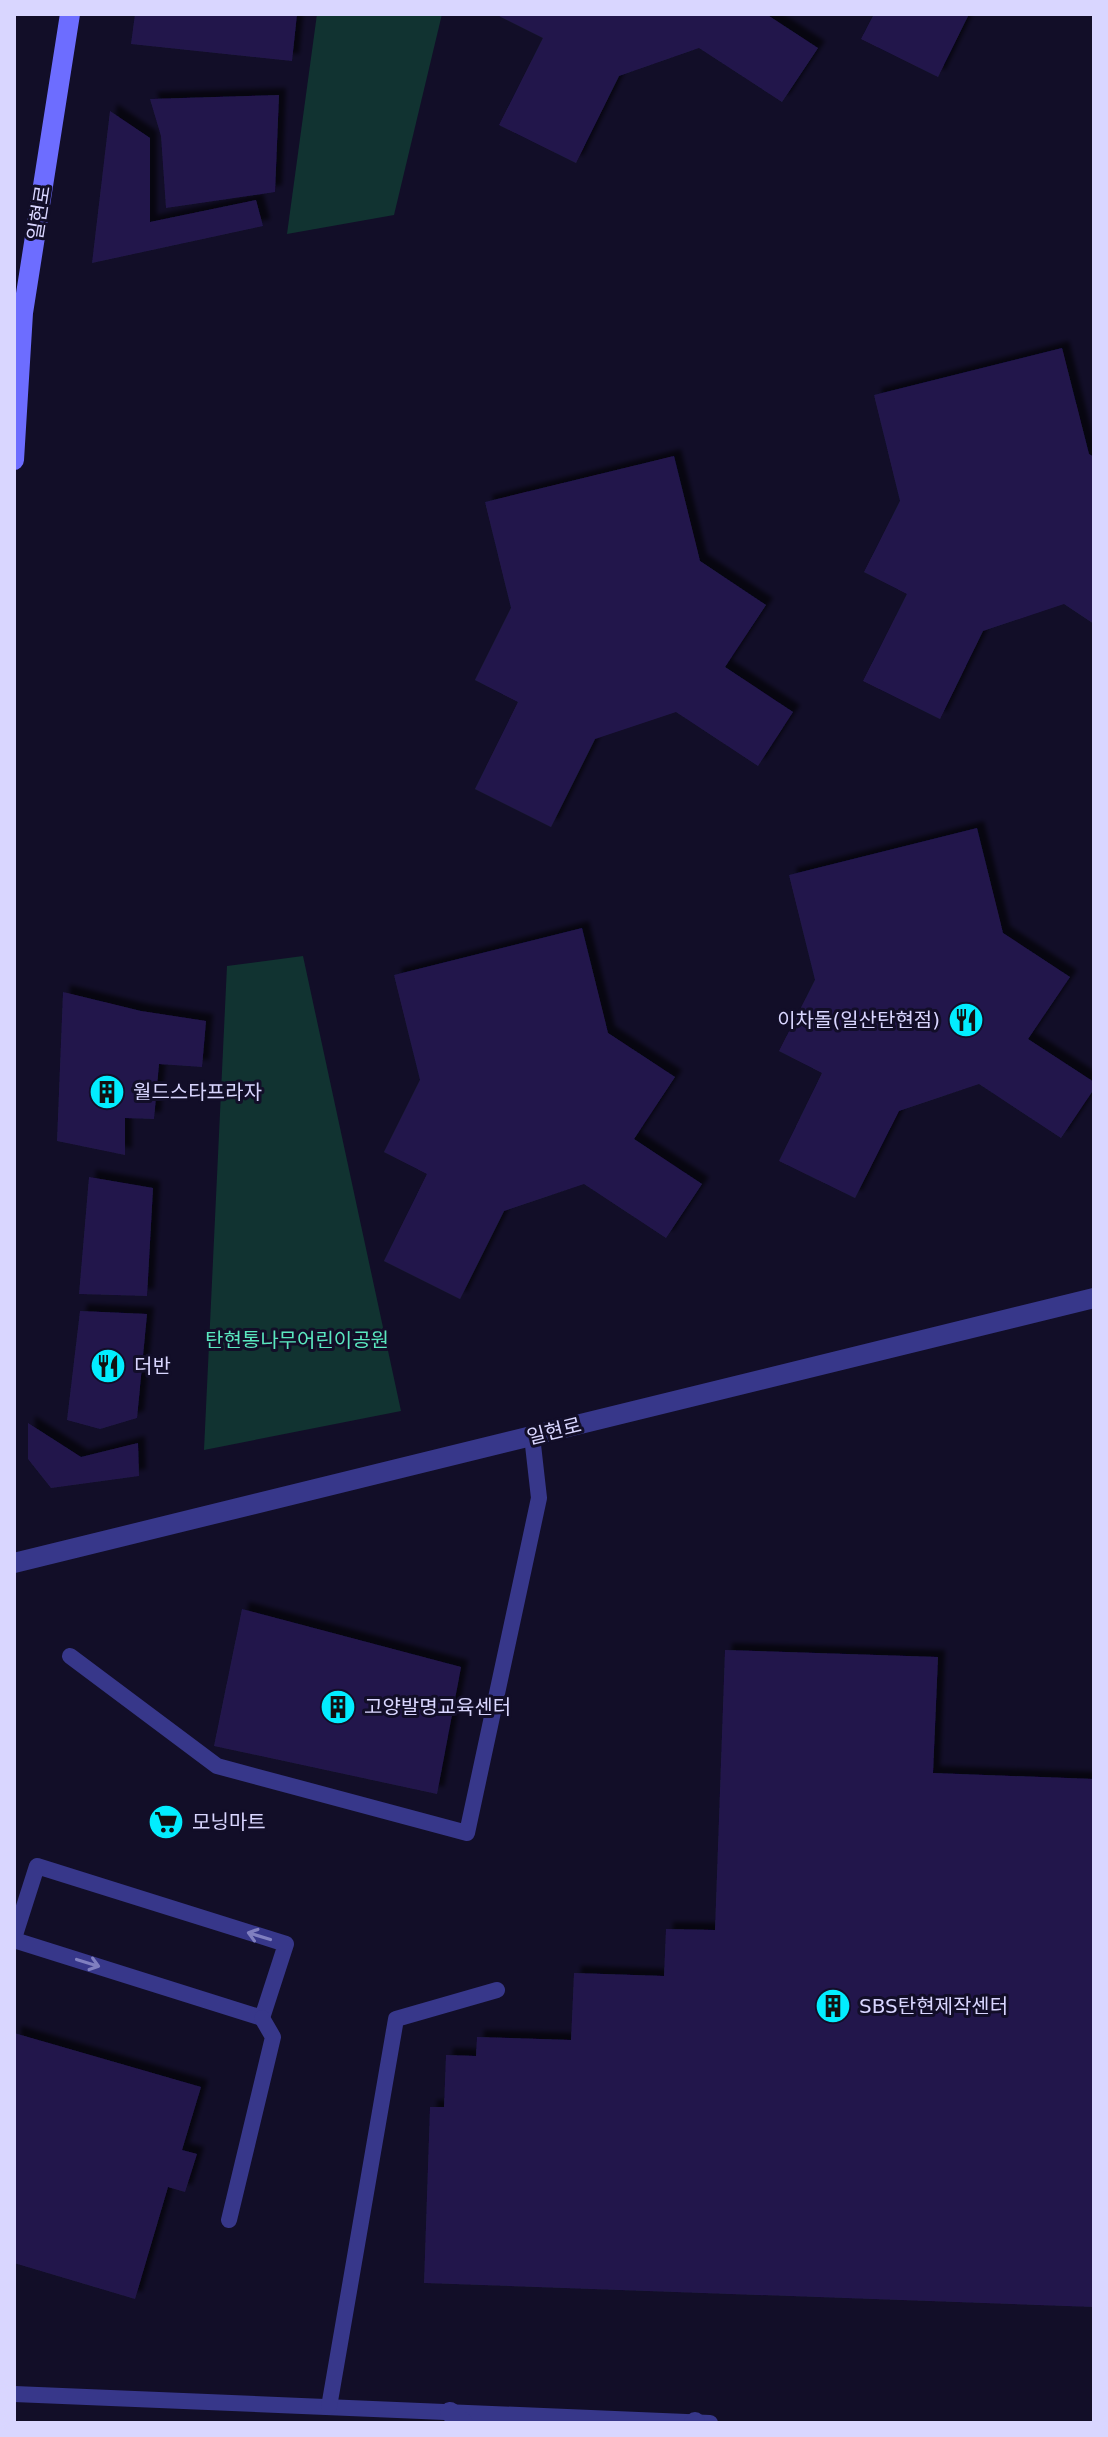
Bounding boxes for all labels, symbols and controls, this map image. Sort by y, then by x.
street label: 일현로 [23,184,55,242]
restaurant icon: 이차돌(일산탄현점) [947,1001,985,1039]
place label: 이차돌(일산탄현점) [777,1008,940,1032]
building icon: 월드스타프라자 [88,1073,126,1111]
place label: 월드스타프라자 [133,1080,262,1104]
park label: 탄현통나무어린이공원 [205,1328,389,1352]
restaurant icon: 더반 [89,1347,127,1385]
place label: 더반 [134,1354,171,1378]
street label: 일현로 [524,1413,584,1449]
building icon: 고양발명교육센터 [319,1688,357,1726]
place label: 고양발명교육센터 [364,1695,511,1719]
supermarket icon: 모닝마트 [147,1803,185,1841]
place label: 모닝마트 [192,1810,266,1834]
one-way arrow [247,1928,272,1942]
one-way arrow [76,1957,101,1972]
building icon: SBS탄현제작센터 [814,1987,852,2025]
place label: SBS탄현제작센터 [859,1994,1008,2018]

